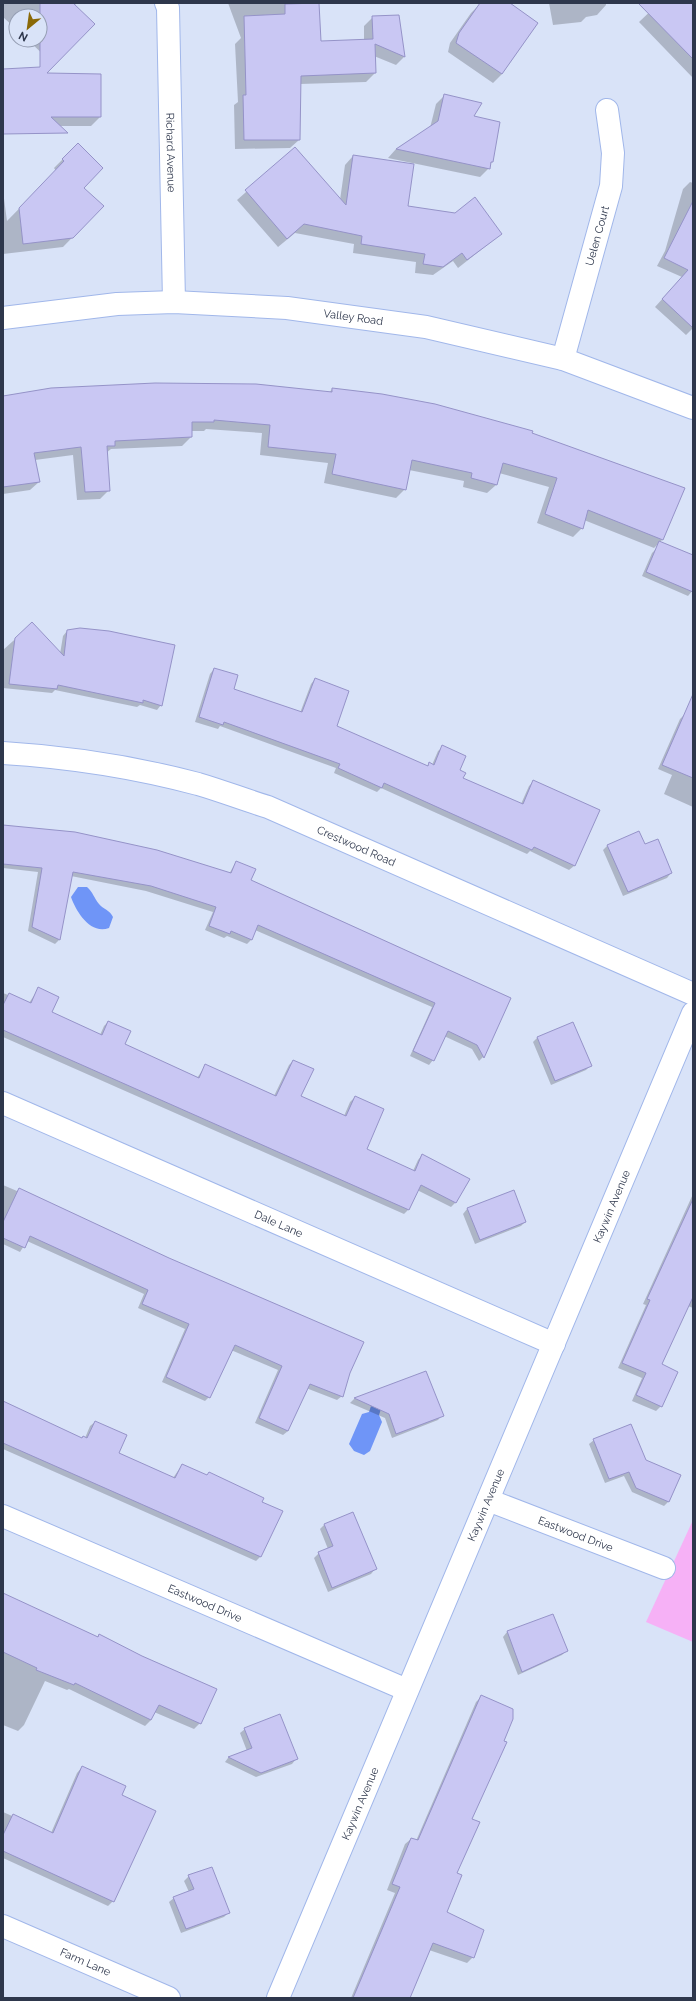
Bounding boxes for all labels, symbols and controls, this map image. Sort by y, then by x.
north arrow [8,8,48,48]
text: N [17,29,30,44]
street label: Richard Avenue [163,113,178,193]
street label: Uelen Court [583,204,612,267]
street label: Valley Road [323,307,384,328]
street label: Crestwood Road [315,823,398,869]
street label: Kaywin Avenue [591,1168,633,1245]
street label: Dale Lane [252,1208,305,1241]
street label: Kaywin Avenue [465,1466,507,1544]
street label: Eastwood Drive [536,1514,615,1555]
street label: Eastwood Drive [166,1582,244,1625]
street label: Kaywin Avenue [339,1765,382,1842]
street label: Farm Lane [58,1946,113,1979]

